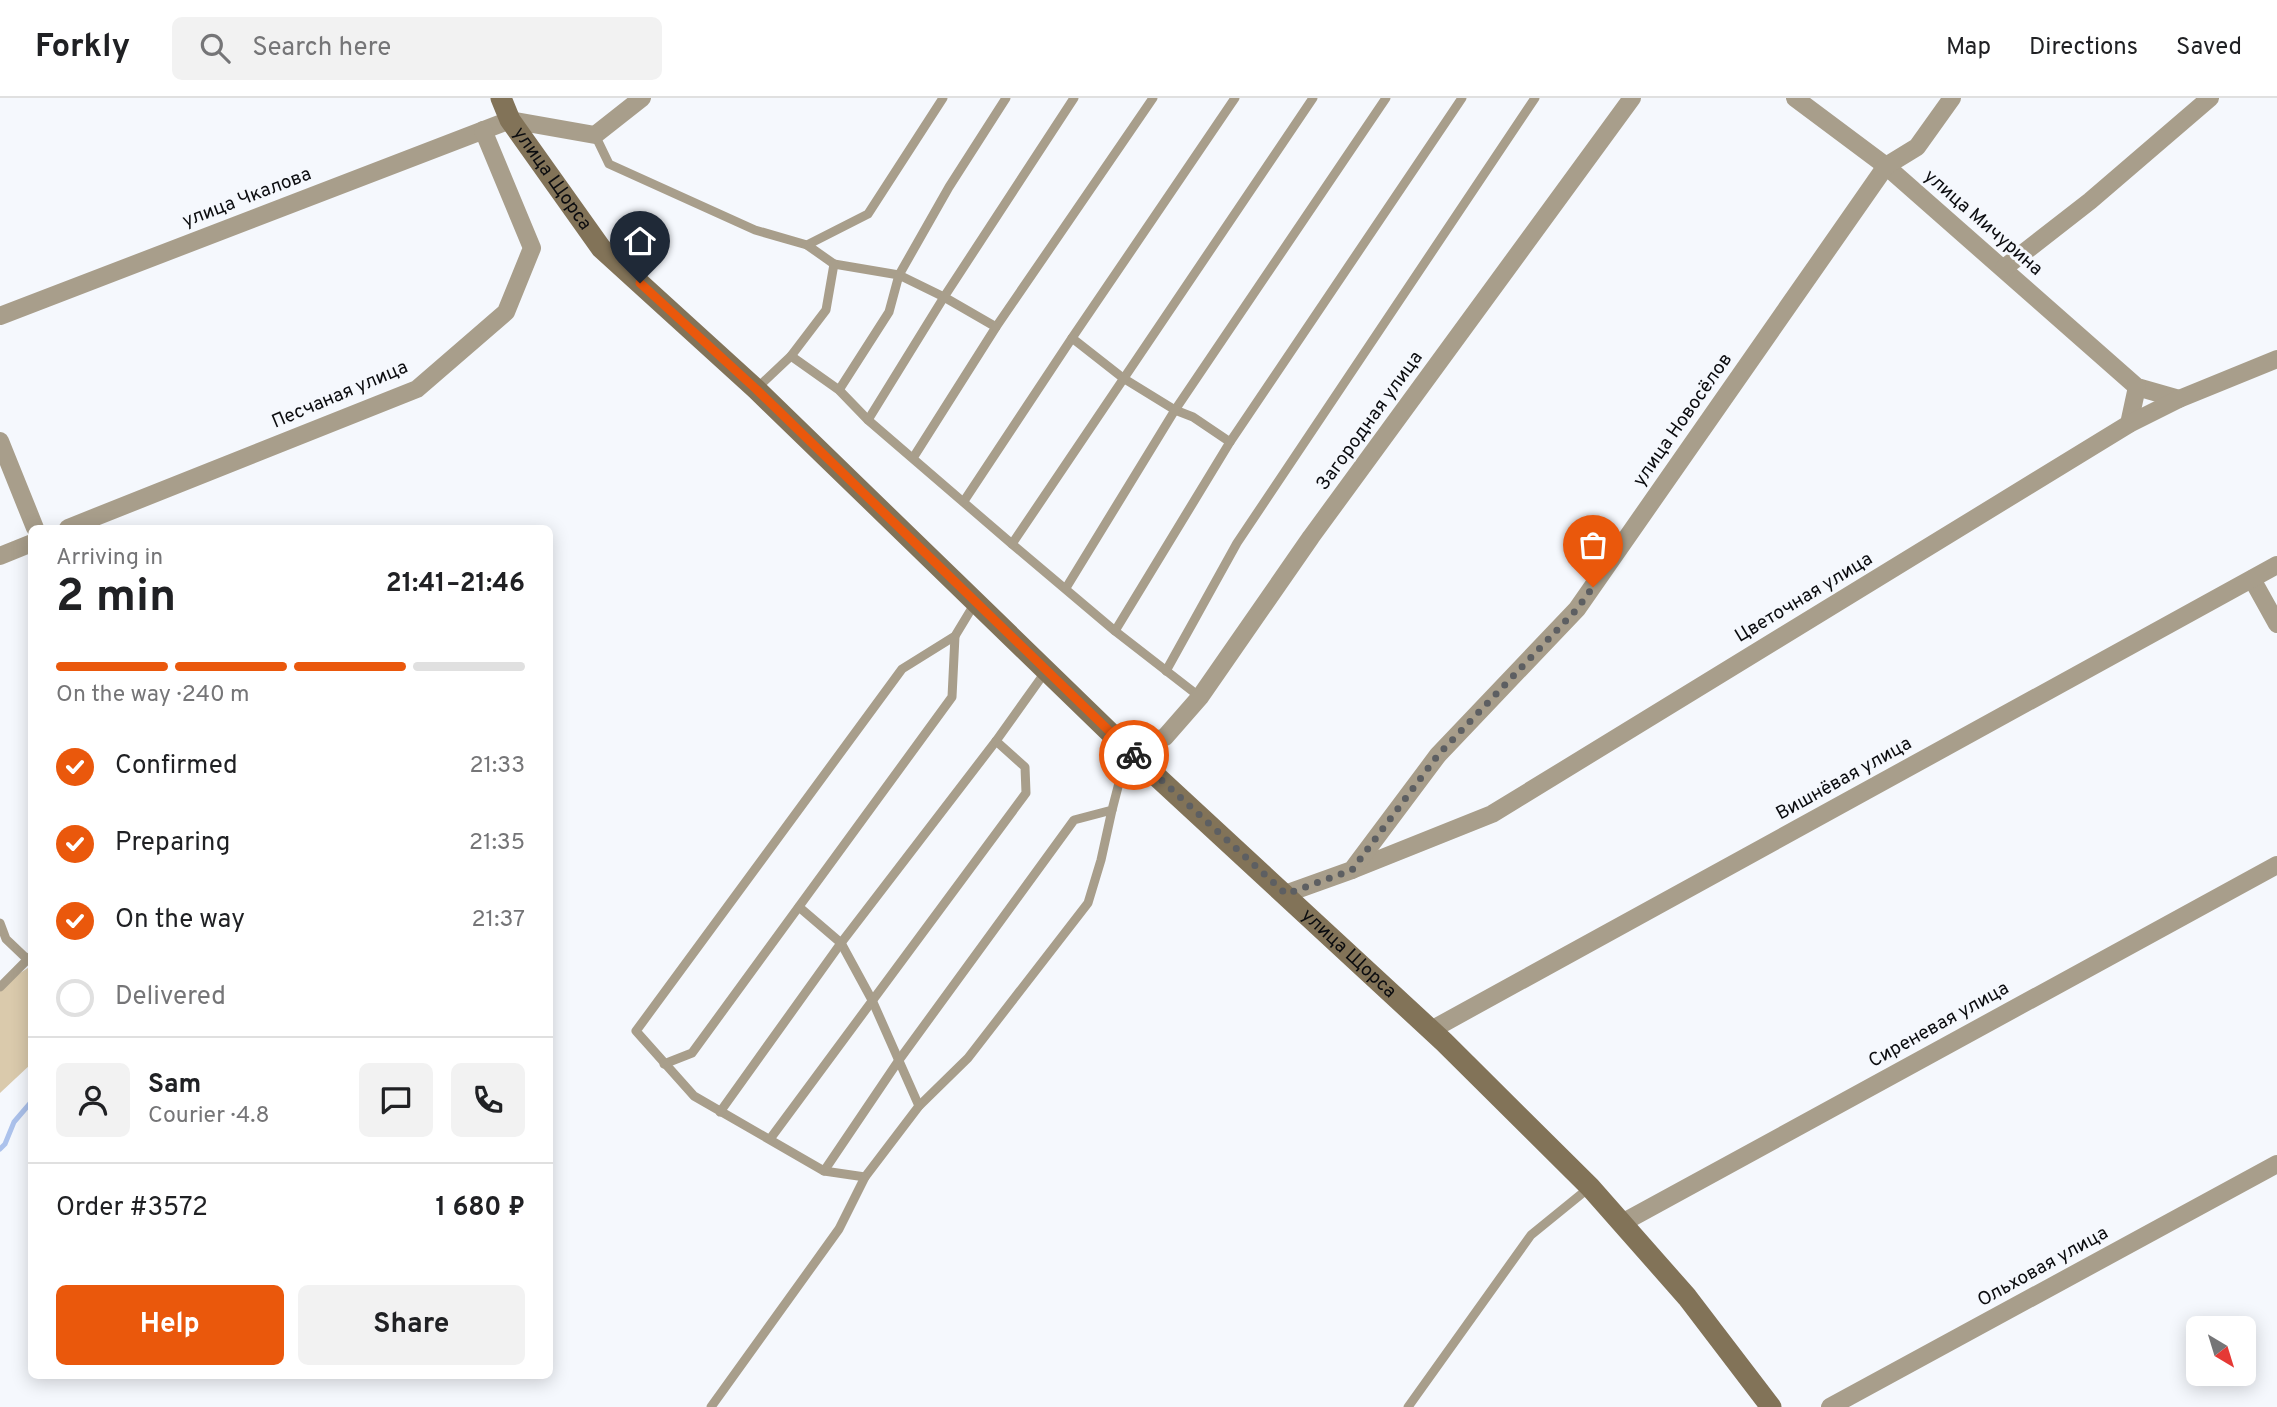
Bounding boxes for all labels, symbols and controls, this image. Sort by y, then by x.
search box [172,17,662,80]
text: Forkly [35,27,130,69]
icon: search [196,29,234,67]
text: Search here [252,32,391,65]
text: Map [1946,33,1991,63]
text: Directions [2029,33,2138,63]
text: Saved [2176,33,2242,63]
street label: улица Щорса [507,123,597,235]
street label: улица Чкалова [179,162,315,234]
street label: улица Мичурина [1918,165,2048,281]
pin [610,211,670,283]
icon: home [621,222,659,260]
street label: Загородная улица [1311,347,1429,495]
street label: улица Новосёлов [1628,349,1738,491]
street label: Песчаная улица [268,356,412,434]
pin [1563,515,1623,587]
icon: bag [1574,526,1612,564]
text: Arriving in [56,544,163,573]
street label: Цветочная улица [1731,547,1877,649]
text: 21:41–21:46 [386,568,525,601]
text: 2 min [56,569,176,628]
text: On the way · 240 m [56,681,250,710]
courier [1099,720,1169,790]
street label: Вишнёвая улица [1772,732,1916,826]
icon: bike [1115,736,1153,774]
icon: check [56,748,94,786]
text: Confirmed [115,750,238,783]
text: 21:33 [469,752,525,781]
icon: check [56,825,94,863]
text: Preparing [115,827,230,860]
text: 21:35 [469,829,525,858]
icon: check [56,902,94,940]
text: On the way [115,904,245,937]
street label: улица Щорса [1296,904,1401,1004]
text: 21:37 [472,906,525,935]
street label: Сиреневая улица [1865,976,2013,1074]
text: Delivered [115,981,226,1014]
button: person [56,1063,130,1137]
button: chat [359,1063,433,1137]
button: phone [451,1063,525,1137]
text: Sam [148,1069,201,1102]
text: Courier · 4.8 [148,1102,269,1131]
text: Order #3572 [56,1192,208,1225]
text: 1 680 ₽ [435,1192,525,1225]
street label: Ольховая улица [1973,1221,2113,1313]
button: Help [56,1285,284,1365]
button: Share [298,1285,525,1365]
north arrow [2186,1316,2256,1386]
map controls [2186,1316,2256,1386]

